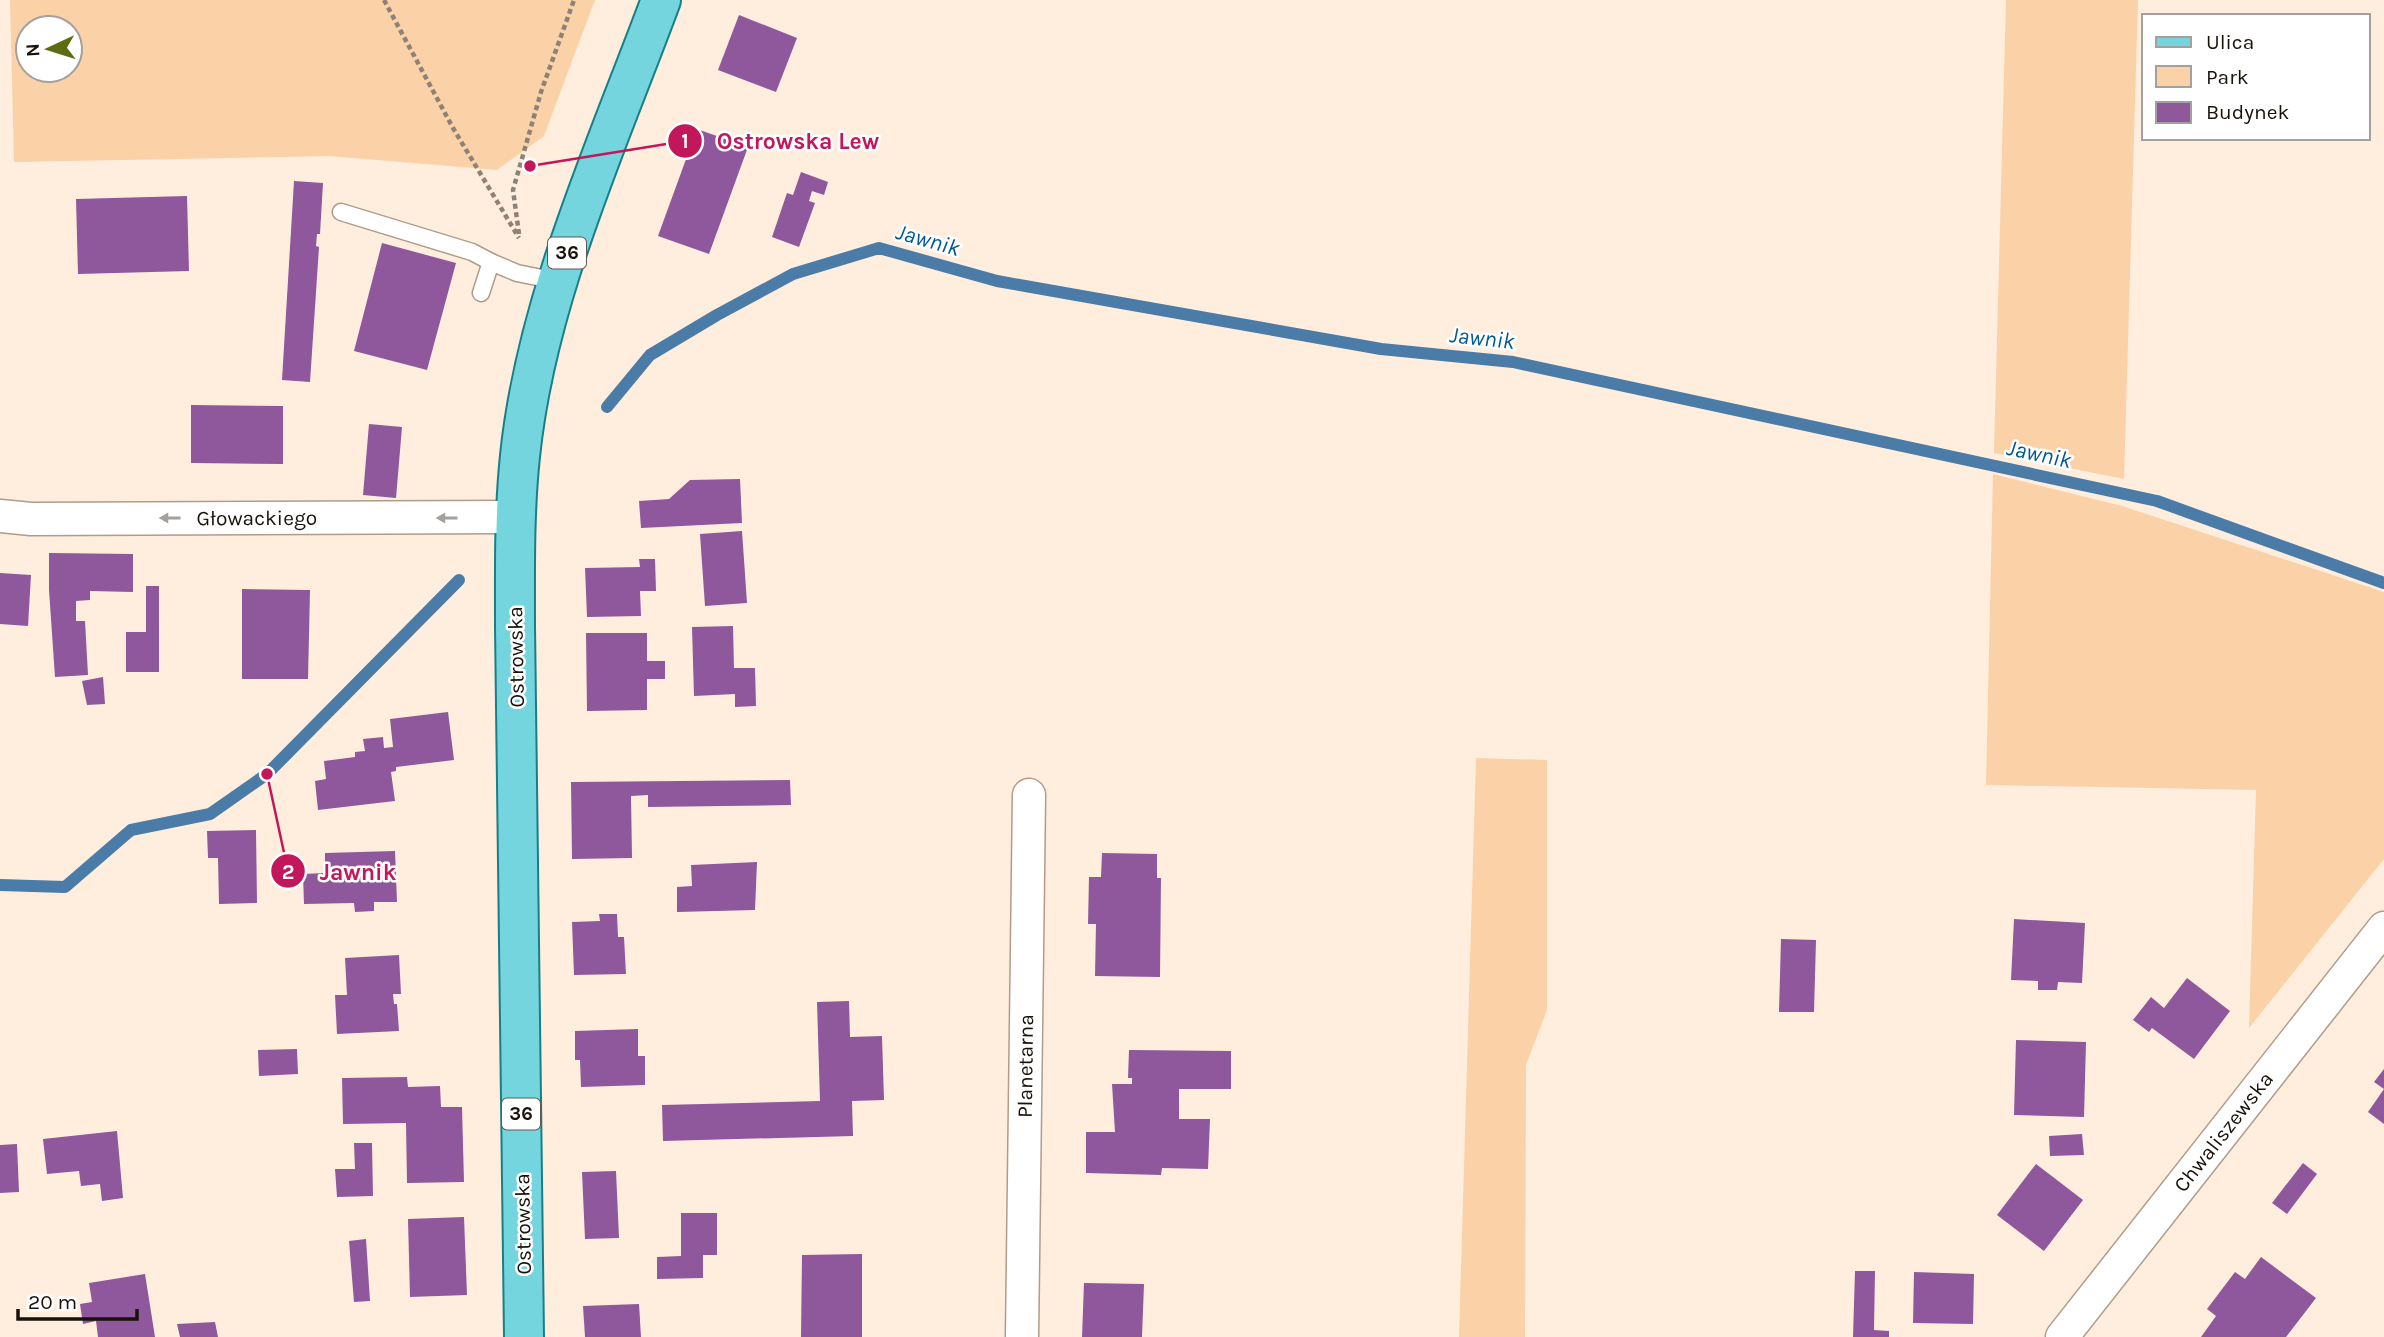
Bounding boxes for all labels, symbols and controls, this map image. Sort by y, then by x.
north arrow [14,14,84,84]
legend [2142,14,2370,140]
text: Ulica [2206,30,2254,54]
text: N [22,43,44,58]
text: Park [2206,65,2249,89]
text: Budynek [2206,100,2289,124]
callout: Ostrowska Lew [667,119,893,163]
text: Ostrowska Lew [717,128,880,155]
text: 1 [681,129,689,153]
water label: Jawnik [893,218,963,262]
road number: 36 [548,238,586,268]
water label: Jawnik [1448,321,1516,355]
water label: Jawnik [2004,434,2074,474]
street label: Głowackiego [196,506,317,530]
one-way arrow [159,512,181,524]
one-way arrow [435,512,457,524]
street label: Ostrowska [503,606,529,708]
callout: Jawnik [271,849,410,893]
text: Jawnik [320,859,397,886]
text: 2 [282,860,294,884]
street label: Planetarna [1013,1014,1038,1118]
street label: Chwaliszewska [2169,1067,2278,1197]
road number: 36 [502,1098,540,1130]
street label: Ostrowska [510,1173,536,1275]
scale bar [18,1278,136,1322]
text: 20 m [28,1290,77,1314]

